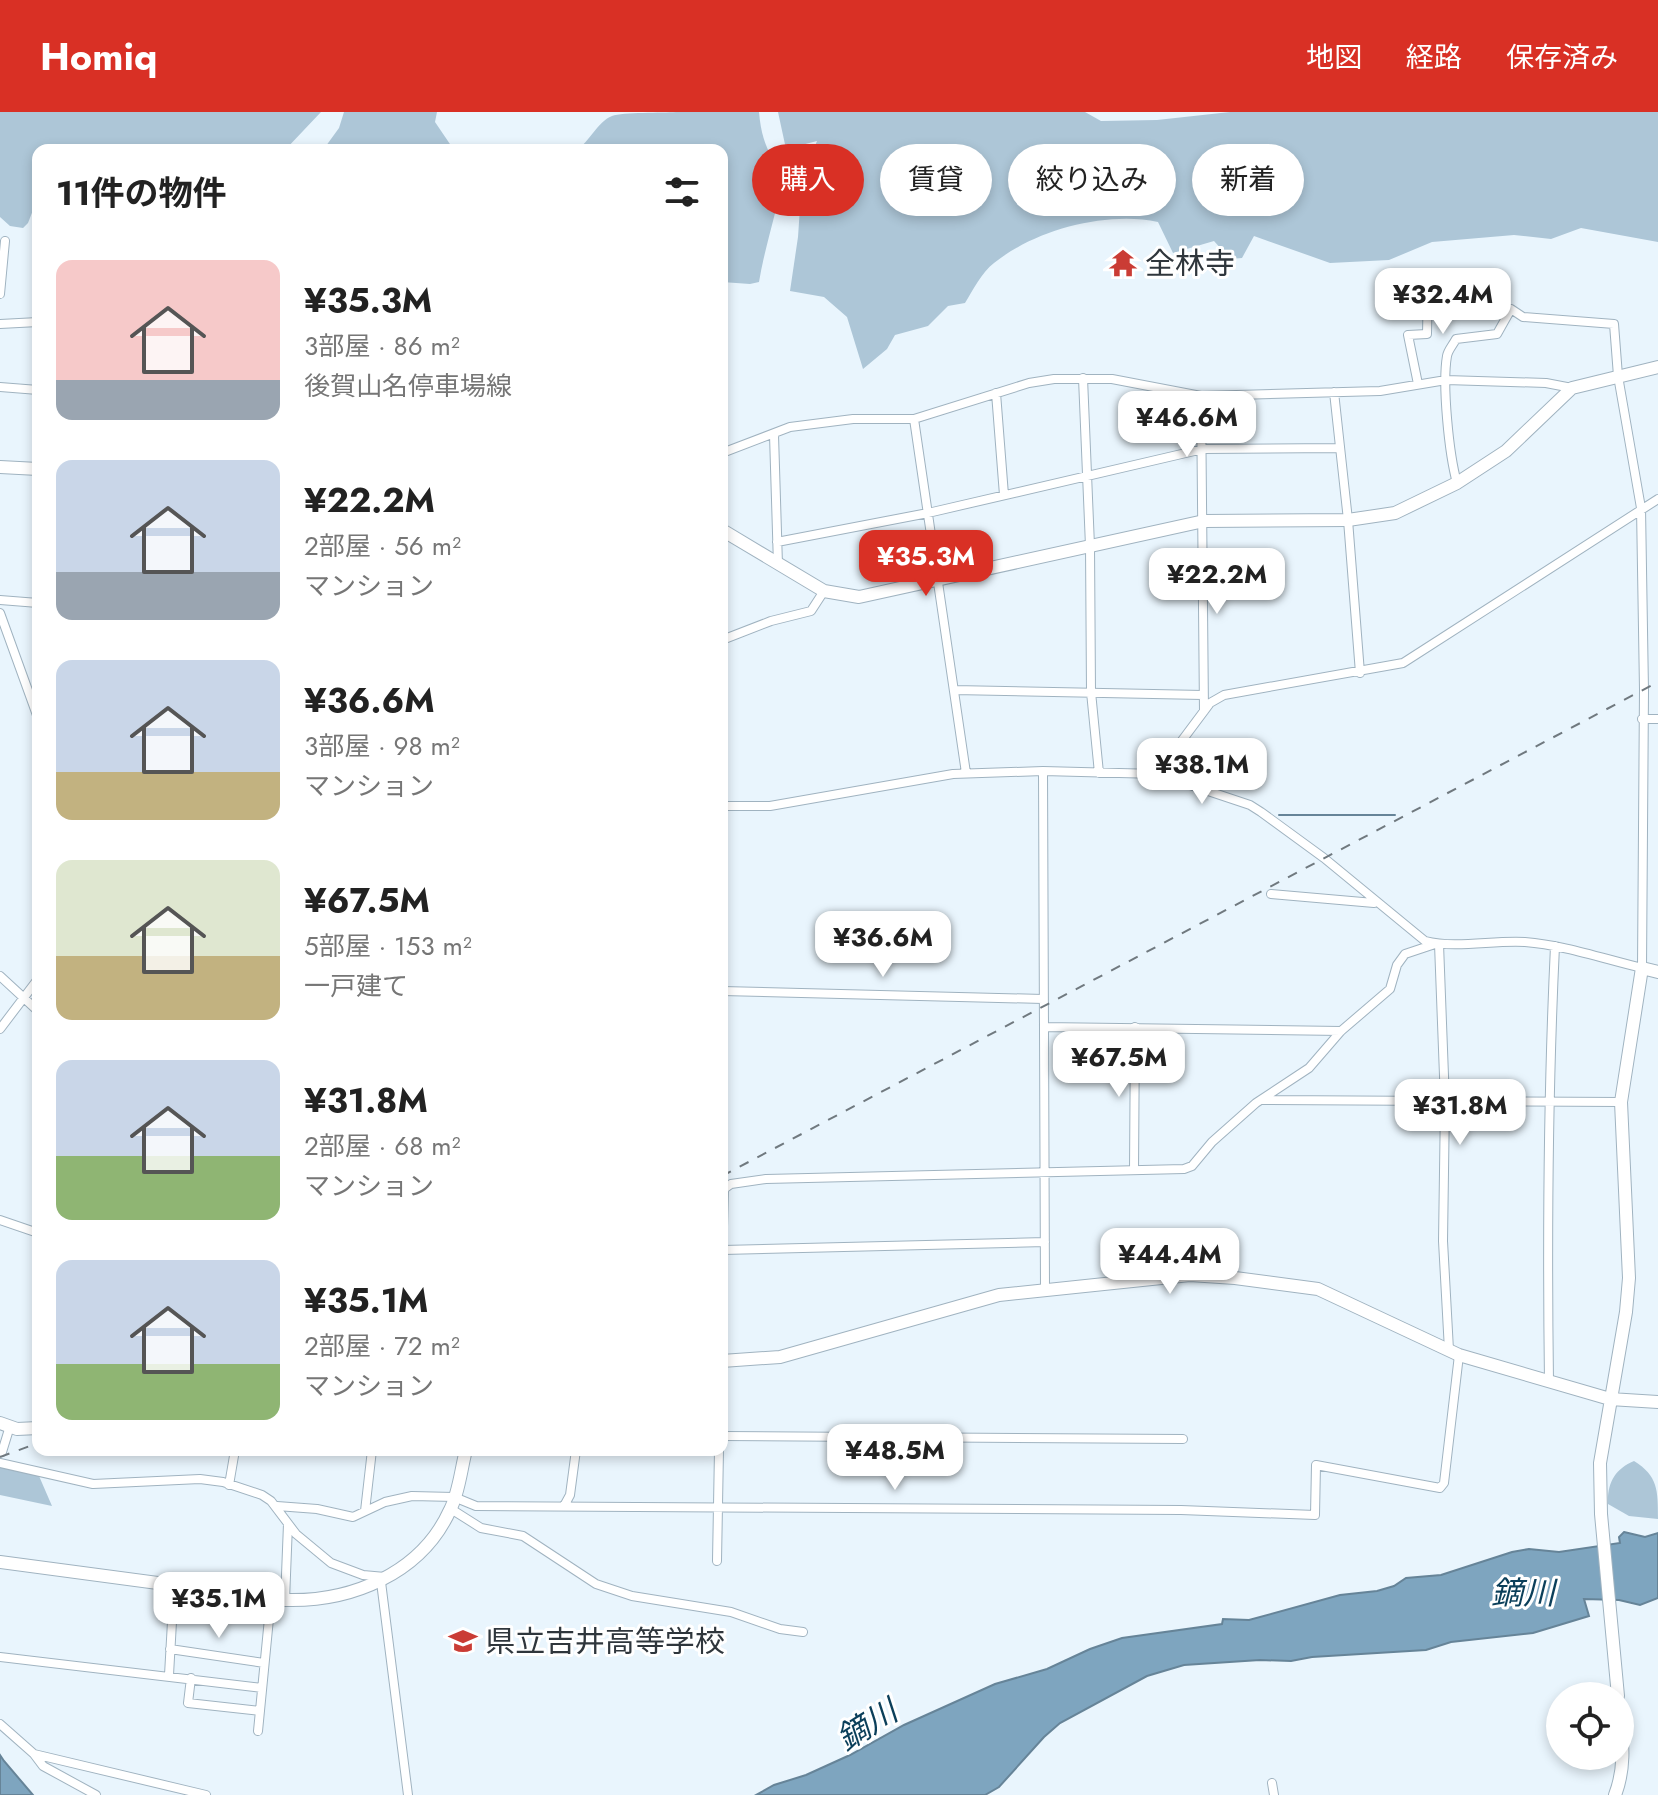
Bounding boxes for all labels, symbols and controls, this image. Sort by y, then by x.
text: Homiq [40,29,157,84]
text: 地図 [1306,37,1362,78]
text: 経路 [1406,37,1462,78]
text: 保存済み [1506,37,1618,78]
chip: 購入 [752,144,864,216]
chip: 賃貸 [880,144,992,216]
chip: 絞り込み [1008,144,1176,216]
chip: 新着 [1192,144,1304,216]
text: 11件の物件 [56,169,227,218]
icon: filters [660,170,704,214]
place label: 全林寺 [1145,242,1235,285]
temple icon: 全林寺 [1108,248,1138,278]
pin: ¥32.4M [1378,268,1508,336]
text: ¥32.4M [1393,275,1493,313]
text: ¥35.3M [304,276,432,325]
icon: home [120,292,216,388]
text: 3部屋 · 86 m² [304,327,460,365]
text: 後賀山名停車場線 [304,367,512,405]
pin: ¥46.6M [1122,391,1252,459]
text: ¥46.6M [1136,398,1238,436]
text: ¥22.2M [304,476,435,525]
icon: home [120,492,216,588]
text: 2部屋 · 56 m² [304,527,461,565]
pin: ¥35.3M [861,530,991,598]
text: ¥35.3M [877,537,975,575]
pin: ¥22.2M [1152,548,1282,616]
text: ¥22.2M [1167,555,1267,593]
text: マンション [304,567,434,605]
text: ¥36.6M [304,676,435,725]
icon: home [120,692,216,788]
text: 3部屋 · 98 m² [304,727,460,765]
pin: ¥38.1M [1137,738,1267,806]
text: ¥38.1M [1155,745,1249,783]
text: マンション [304,767,434,805]
text: ¥67.5M [304,876,430,925]
icon: home [120,892,216,988]
pin: ¥36.6M [818,911,948,979]
text: ¥36.6M [833,918,933,956]
text: 5部屋 · 153 m² [304,927,472,965]
text: 一戸建て [304,967,408,1005]
pin: ¥67.5M [1054,1031,1184,1099]
text: ¥67.5M [1071,1038,1167,1076]
text: ¥31.8M [304,1076,428,1125]
pin: ¥31.8M [1395,1079,1525,1147]
text: ¥31.8M [1413,1086,1507,1124]
icon: home [120,1092,216,1188]
text: 2部屋 · 68 m² [304,1127,460,1165]
text: マンション [304,1167,434,1205]
pin: ¥44.4M [1105,1228,1235,1296]
text: ¥44.4M [1118,1235,1222,1273]
text: ¥35.1M [304,1276,428,1325]
icon: home [120,1292,216,1388]
text: 2部屋 · 72 m² [304,1327,460,1365]
text: マンション [304,1367,434,1405]
pin: ¥48.5M [830,1424,960,1492]
text: ¥48.5M [845,1431,945,1469]
water label: 鏑川 [1491,1570,1558,1616]
pin: ¥35.1M [154,1572,284,1640]
text: ¥35.1M [171,1579,267,1617]
place label: 県立吉井高等学校 [485,1620,725,1663]
school or university icon: 県立吉井高等学校 [448,1626,478,1656]
map controls [1546,1682,1634,1770]
button: locate [1546,1682,1634,1770]
water label: 鏑川 [828,1687,909,1761]

